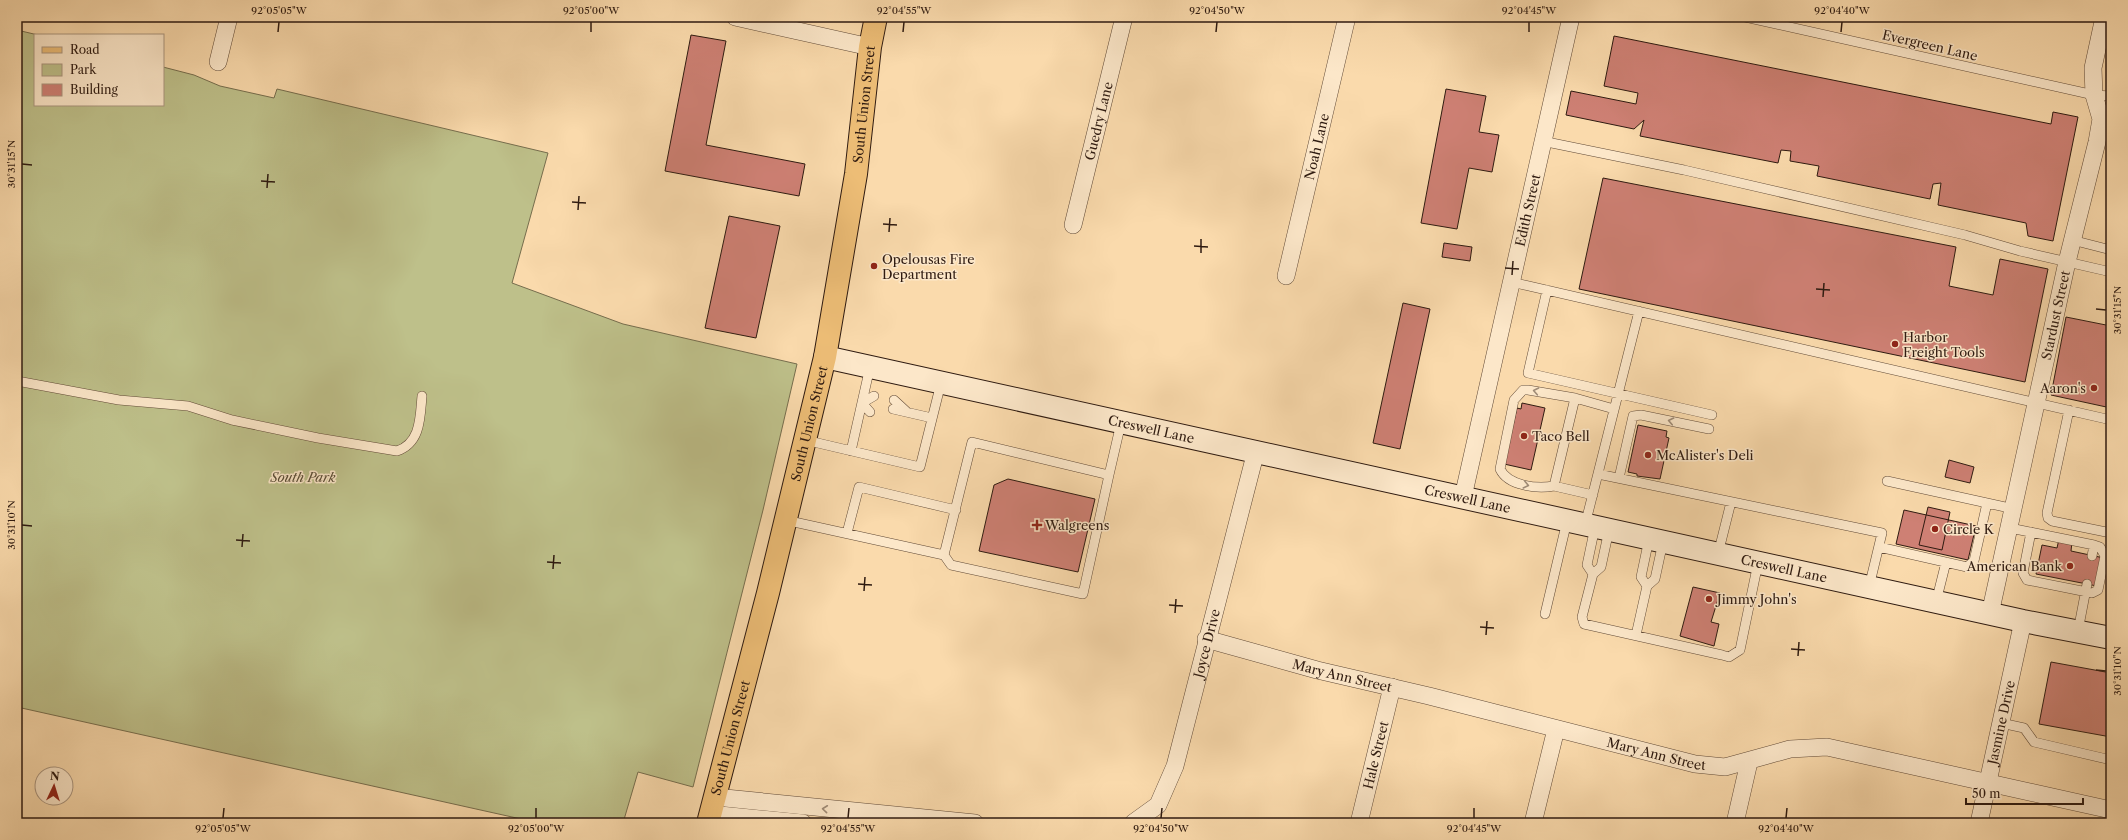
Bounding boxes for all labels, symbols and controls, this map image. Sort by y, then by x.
text: 92°05'05"W [251,4,308,17]
text: 92°05'00"W [563,4,620,17]
text: 92°04'55"W [877,4,932,17]
text: 92°04'50"W [1189,4,1246,17]
text: 92°04'45"W [1502,4,1557,17]
text: 92°04'40"W [1814,4,1871,17]
street label: Evergreen Lane [1881,26,1979,64]
legend [34,34,164,106]
text: Road [70,42,100,57]
street label: South Union Street [849,44,878,164]
text: Park [70,62,97,77]
street label: Guedry Lane [1081,80,1116,162]
text: Building [70,82,118,97]
street label: Noah Lane [1301,112,1332,181]
text: 30°31'15"N [5,140,18,188]
street label: Edith Street [1512,172,1544,248]
place label: Opelousas Fire Department [882,251,975,282]
marker: Opelousas Fire Department [869,261,879,271]
street label: Stardust Street [2038,268,2073,361]
text: 30°31'15"N [2111,286,2124,334]
place label: Harbor Freight Tools [1903,329,1985,360]
marker: Harbor Freight Tools [1890,339,1900,349]
street label: South Union Street [787,364,831,483]
place label: Aaron's [2039,380,2086,396]
marker: Aaron's [2089,383,2099,393]
one-way arrow [1533,387,1540,396]
street label: Creswell Lane [1107,412,1196,446]
one-way arrow [1668,418,1674,426]
place label: Taco Bell [1532,428,1590,444]
marker: Taco Bell [1519,431,1529,441]
place label: McAlister's Deli [1656,447,1754,463]
marker: McAlister's Deli [1643,450,1653,460]
park label: South Park [270,469,336,485]
one-way arrow [1523,480,1529,488]
street label: Creswell Lane [1423,481,1512,516]
text: 30°31'10"N [5,500,18,550]
place label: Walgreens [1044,517,1110,533]
marker: Walgreens [1032,520,1042,530]
place label: Circle K [1943,521,1995,537]
marker: Circle K [1930,524,1940,534]
street label: Creswell Lane [1739,551,1829,586]
place label: American Bank [1966,558,2062,574]
marker: American Bank [2065,561,2075,571]
place label: Jimmy John's [1715,591,1797,607]
marker: Jimmy John's [1704,594,1714,604]
street label: Joyce Drive [1190,607,1223,681]
text: 30°31'10"N [2111,646,2124,696]
street label: Mary Ann Street [1291,656,1394,695]
street label: South Union Street [708,678,753,797]
street label: Jasmine Drive [1984,679,2018,768]
street label: Hale Street [1360,719,1392,791]
street label: Mary Ann Street [1605,734,1707,773]
north arrow [34,766,74,806]
text: N [49,769,60,783]
scale bar [1966,780,2083,806]
text: 50 m [1972,786,2001,801]
one-way arrow [822,805,828,814]
text: 92°05'05"W [195,822,252,835]
text: 92°05'00"W [508,822,565,835]
text: 92°04'55"W [821,822,876,835]
text: 92°04'50"W [1133,822,1190,835]
text: 92°04'45"W [1447,822,1502,835]
text: 92°04'40"W [1758,822,1815,835]

